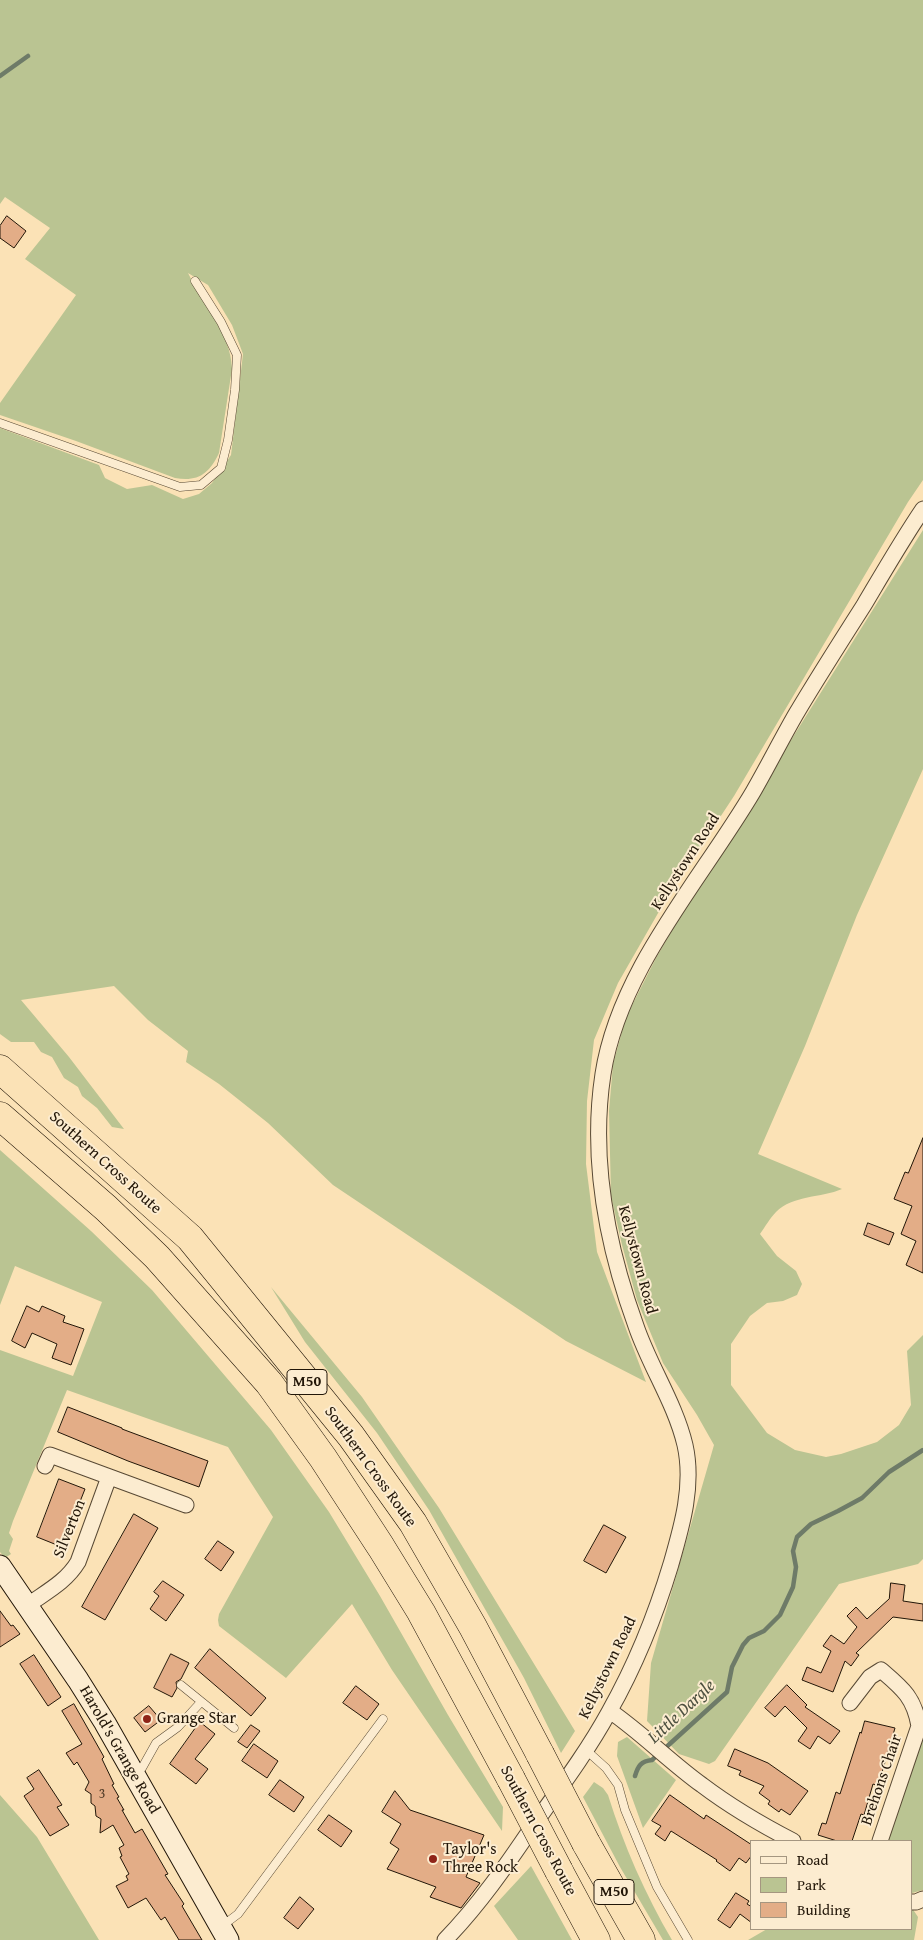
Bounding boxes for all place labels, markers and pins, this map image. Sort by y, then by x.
place label: Grange Star [157,1709,236,1729]
marker: Grange Star [141,1713,153,1725]
place label: Taylor's Three Rock [443,1840,518,1878]
marker: Taylor's Three Rock [427,1853,439,1865]

